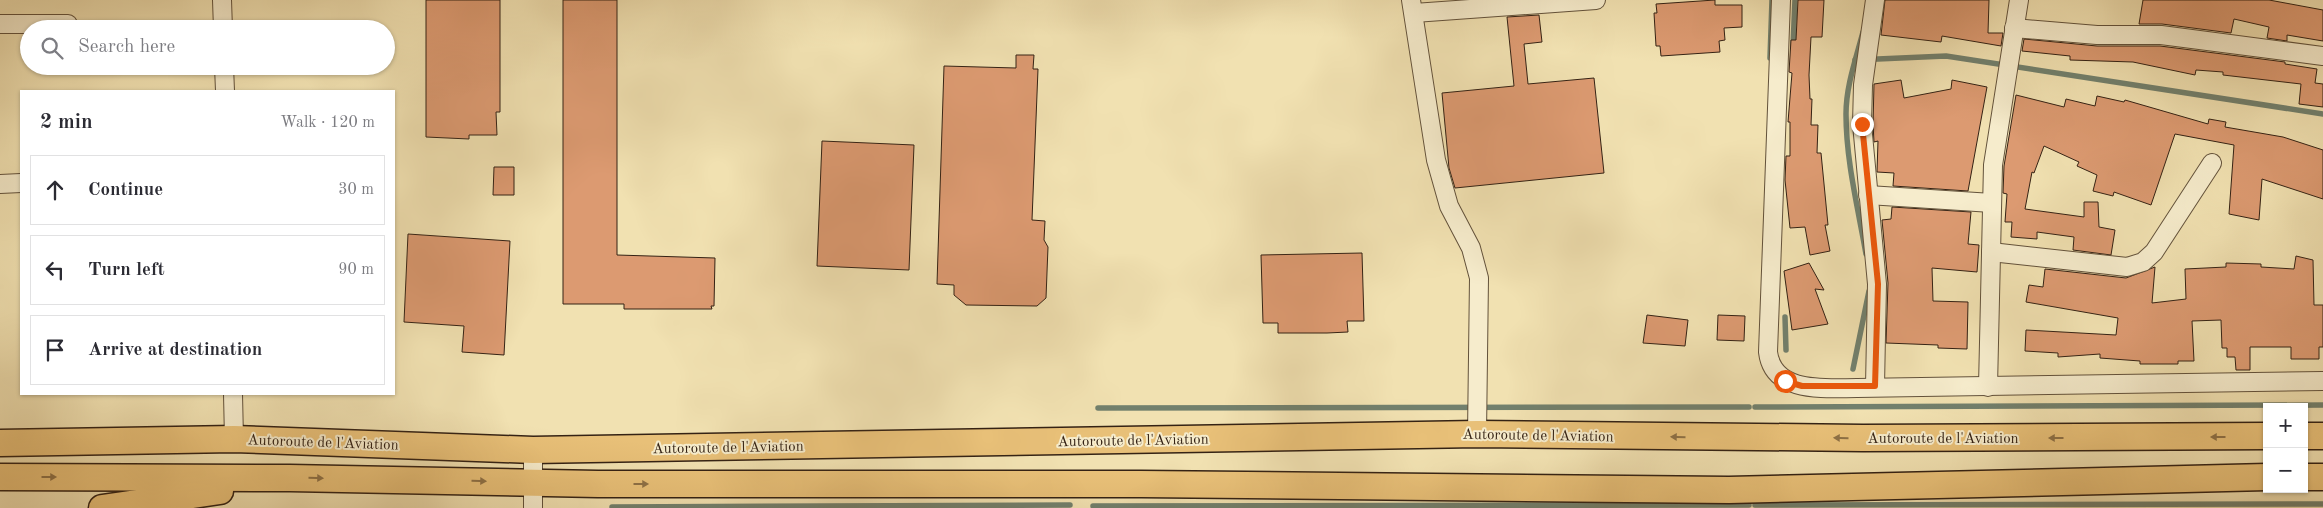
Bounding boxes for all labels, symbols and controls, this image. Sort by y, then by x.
search box [20,20,395,75]
icon: search [38,34,66,62]
text: Search here [78,38,175,57]
text: 2 min [40,112,93,133]
route end [1851,113,1874,136]
text: Walk · 120 m [280,115,375,131]
icon: ahead [41,176,69,204]
text: Continue [88,181,163,200]
text: 30 m [338,182,374,198]
icon: left [41,256,69,284]
text: Turn left [88,261,165,280]
text: 90 m [338,262,374,278]
icon: arrive [41,336,69,364]
text: Arrive at destination [88,341,262,360]
route start [1774,370,1797,393]
map controls [2263,403,2308,493]
button: + [2263,403,2308,448]
street label: Autoroute de l'Aviation [1462,428,1614,445]
street label: Autoroute de l'Aviation [1867,432,2019,447]
street label: Autoroute de l'Aviation [247,433,399,454]
street label: Autoroute de l'Aviation [1057,433,1209,450]
one-way arrow [1670,433,1686,441]
one-way arrow [2210,433,2226,441]
one-way arrow [1832,434,1848,442]
one-way arrow [2047,434,2063,442]
street label: Autoroute de l'Aviation [652,440,804,457]
button: − [2263,448,2308,493]
one-way arrow [41,473,57,481]
one-way arrow [308,474,324,482]
one-way arrow [471,477,487,485]
one-way arrow [633,480,649,488]

